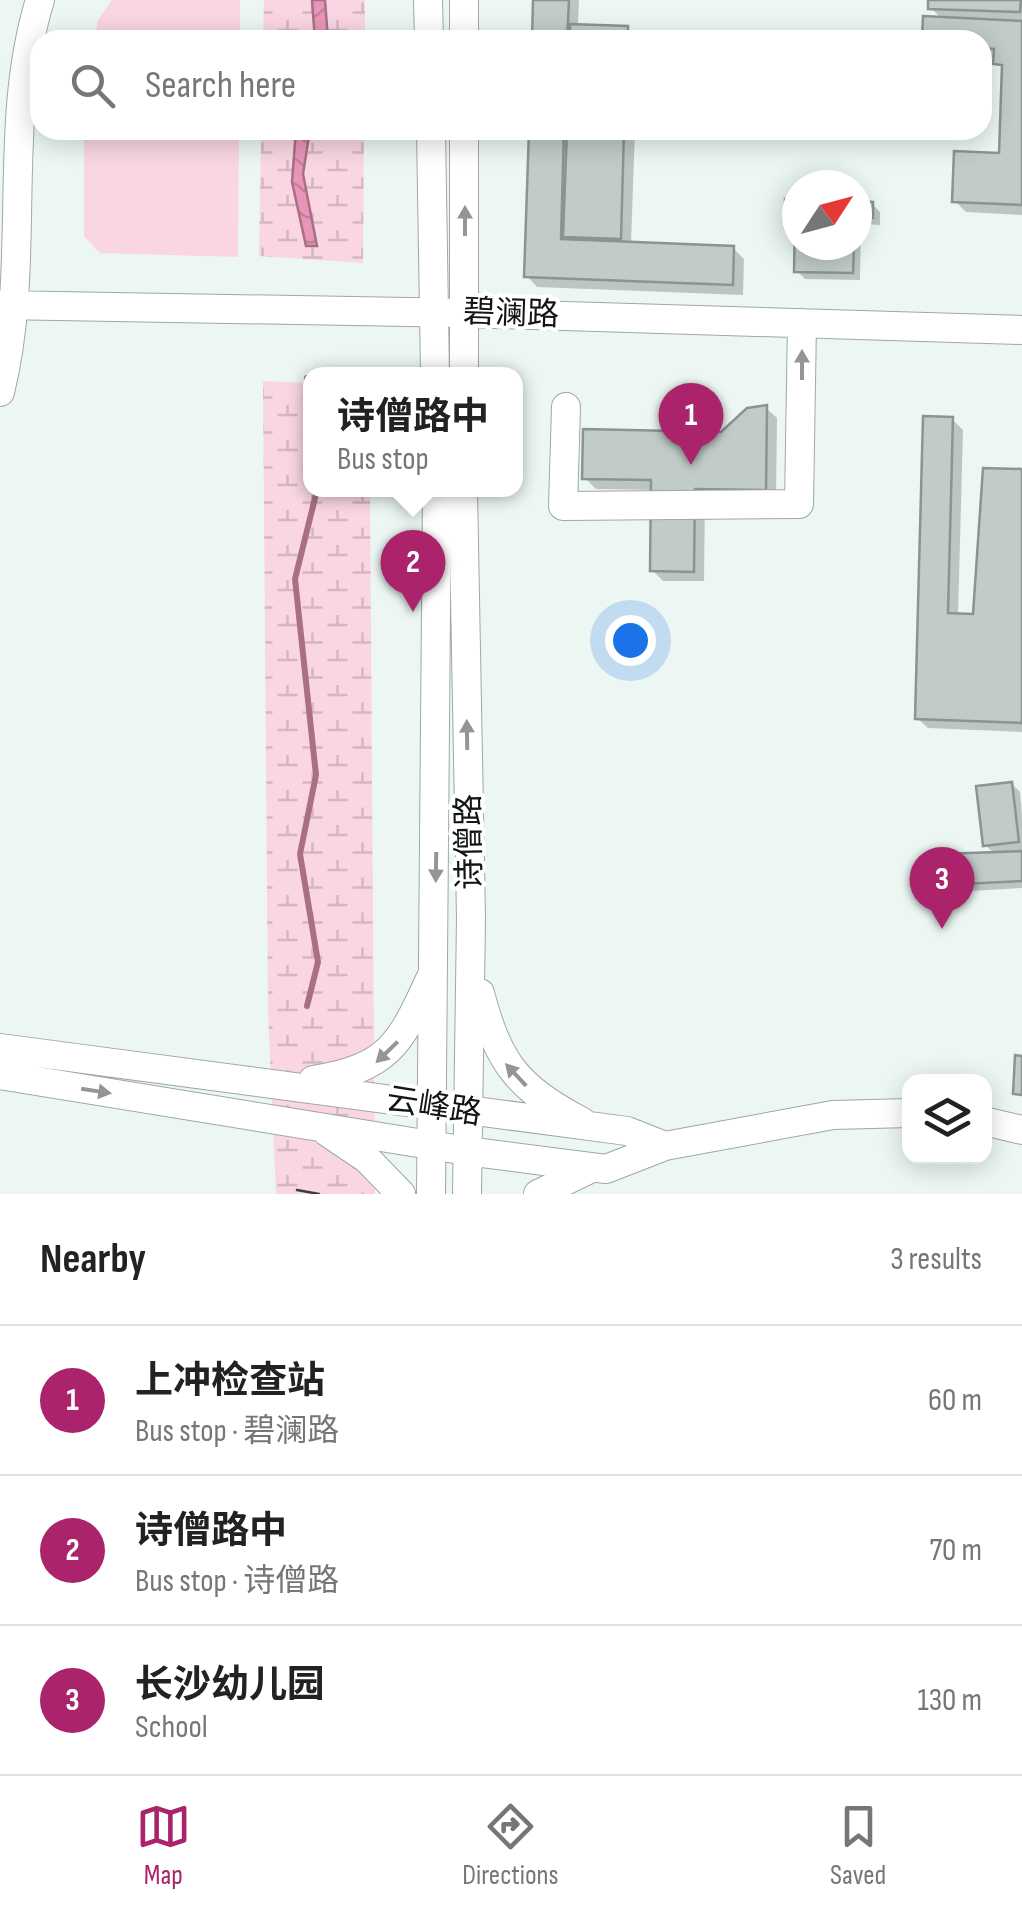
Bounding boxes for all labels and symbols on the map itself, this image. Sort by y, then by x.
north arrow [782,170,872,260]
one-way arrow [456,205,472,237]
street label: 碧澜路 [462,293,560,335]
one-way arrow [794,348,810,380]
pin: 1 [658,382,724,465]
pin: 2 [380,530,446,612]
your location [605,615,656,666]
one-way arrow [459,718,475,750]
street label: 诗僧路 [450,794,490,890]
pin: 3 [910,846,974,929]
one-way arrow [428,851,444,883]
one-way arrow [375,1040,399,1063]
one-way arrow [505,1063,528,1087]
street label: 云峰路 [384,1080,484,1134]
one-way arrow [81,1084,112,1099]

